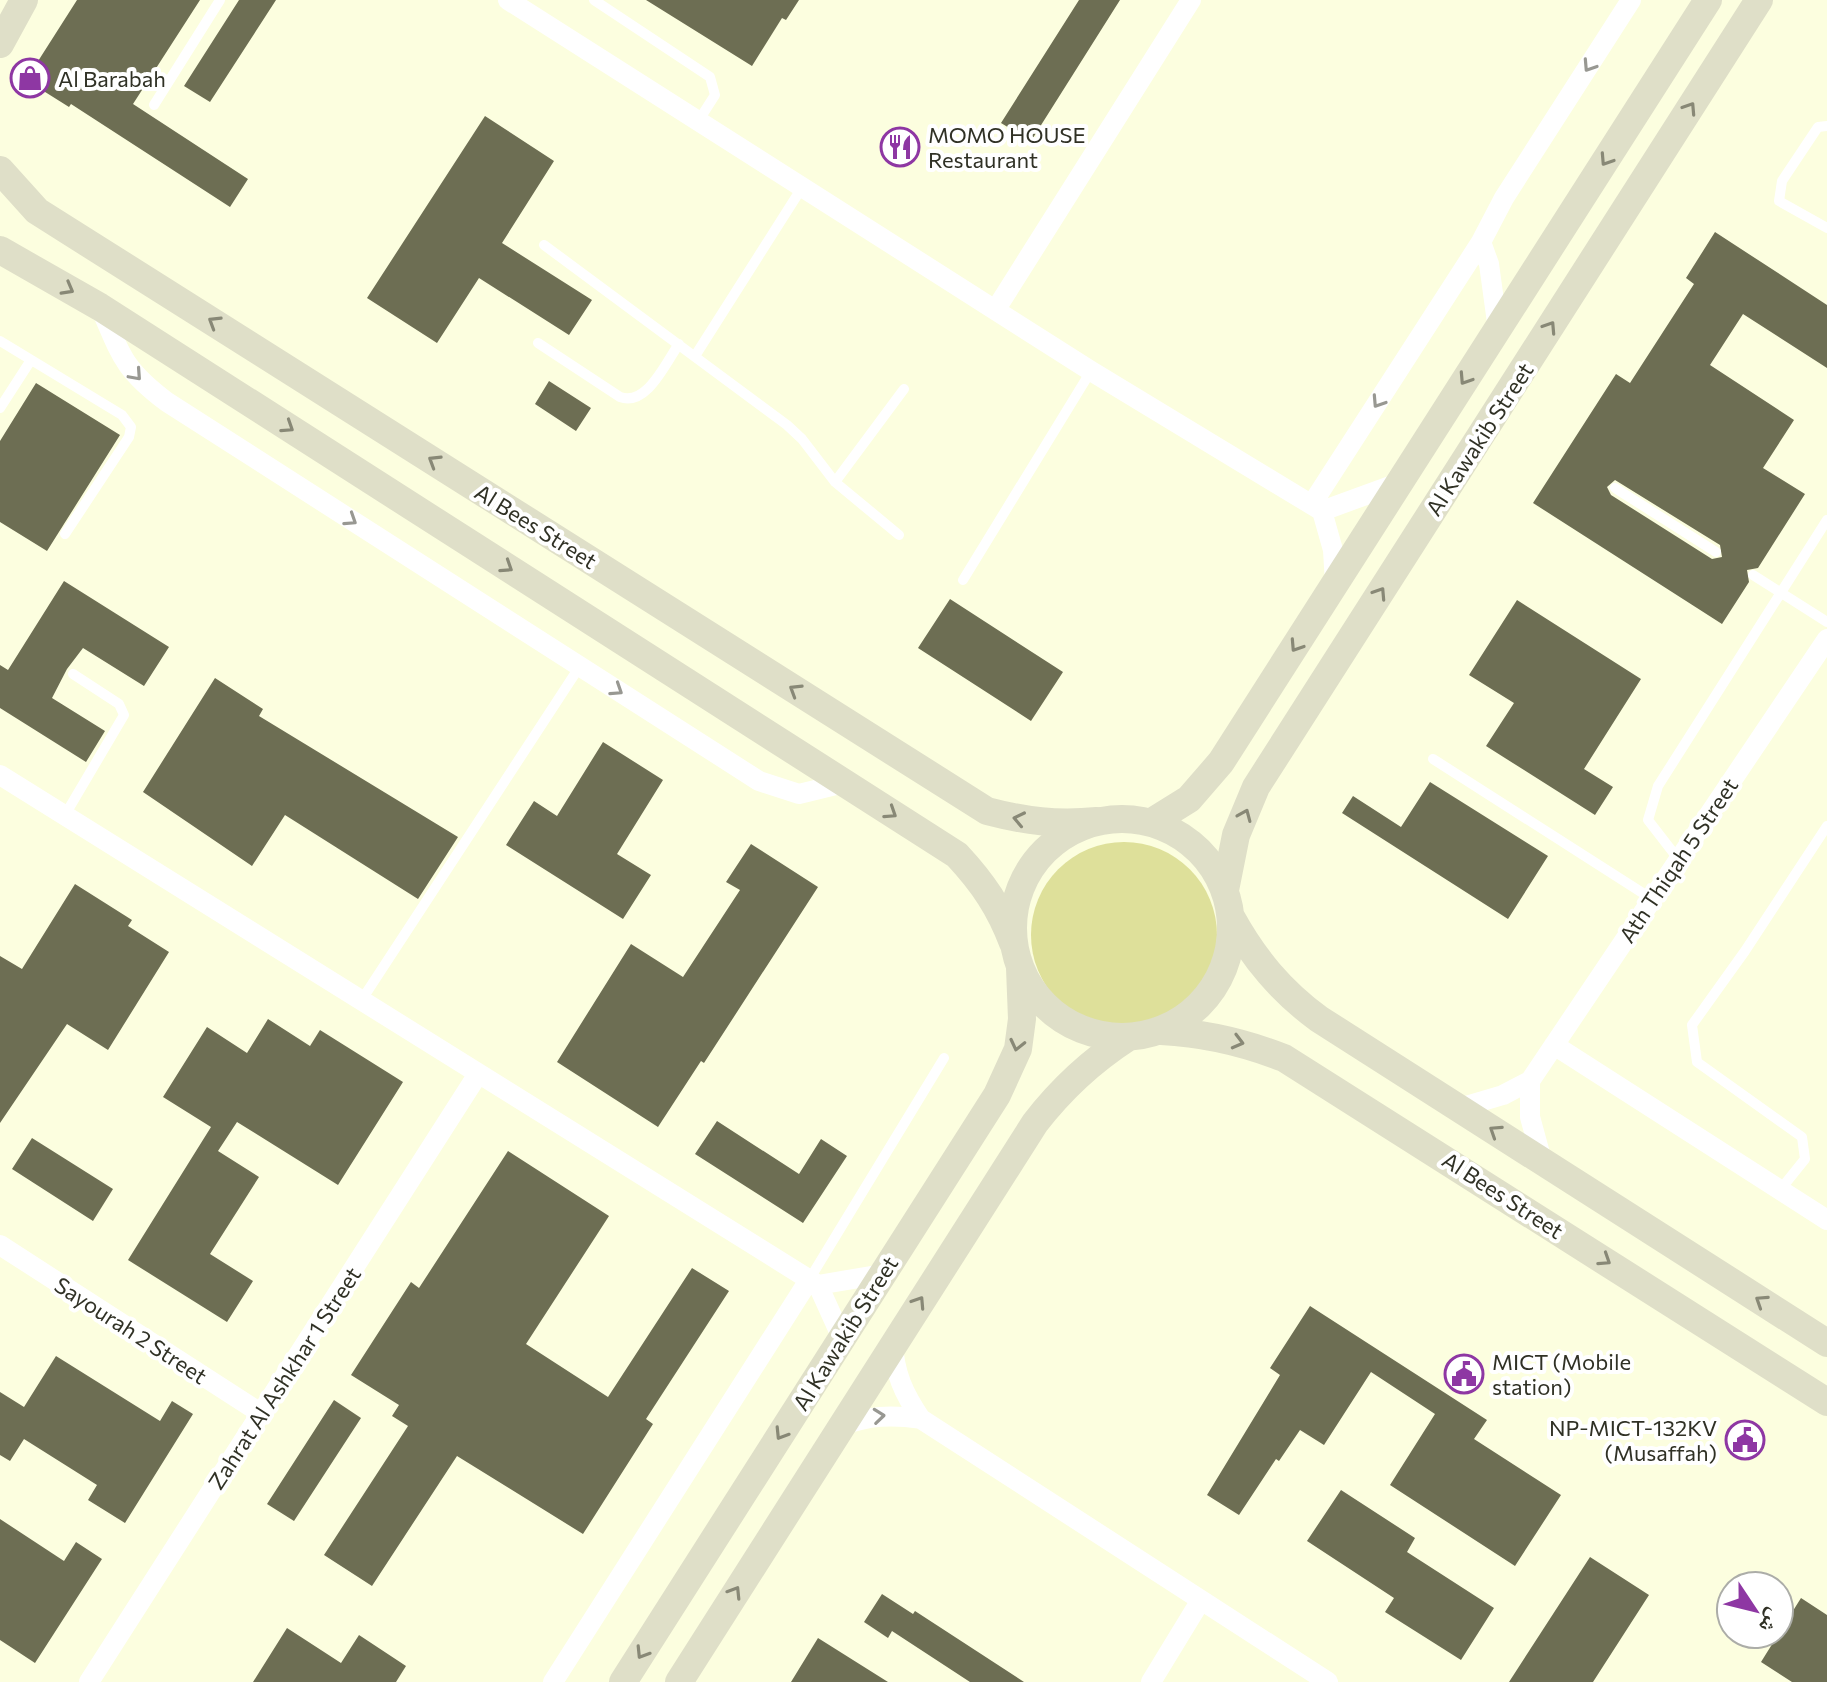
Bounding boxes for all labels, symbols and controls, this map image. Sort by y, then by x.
shop icon: Al Barabah [9,57,51,99]
one-way arrow [1584,57,1599,71]
place label: Al Barabah [58,65,166,92]
one-way arrow [1681,102,1696,117]
place label: MOMO HOUSE Restaurant [928,121,1086,173]
restaurant icon: MOMO HOUSE Restaurant [879,126,921,168]
one-way arrow [1600,151,1615,166]
one-way arrow [60,279,74,294]
one-way arrow [208,317,223,332]
one-way arrow [1541,321,1556,336]
street label: Al Kawakib Street [1420,357,1538,521]
one-way arrow [127,366,141,380]
one-way arrow [1460,370,1475,385]
one-way arrow [1372,393,1387,408]
one-way arrow [279,417,294,432]
one-way arrow [428,456,442,471]
street label: Al Bees Street [470,478,602,574]
one-way arrow [342,510,357,525]
one-way arrow [498,558,513,573]
one-way arrow [1371,588,1386,602]
one-way arrow [1290,637,1305,651]
one-way arrow [608,680,623,695]
one-way arrow [790,684,804,699]
street label: Ath Thiqah 5 Street [1613,773,1743,947]
one-way arrow [882,803,897,818]
one-way arrow [1235,809,1251,823]
one-way arrow [1013,811,1027,828]
one-way arrow [1231,1032,1245,1049]
one-way arrow [1009,1038,1026,1051]
one-way arrow [1489,1126,1504,1141]
street label: Al Bees Street [1437,1146,1569,1244]
street label: Al Kawakib Street [787,1251,903,1415]
one-way arrow [1596,1251,1611,1266]
street label: Zahrat Al Ashkhar 1 Street [202,1262,366,1494]
street label: Sayourah 2 Street [50,1271,212,1389]
one-way arrow [910,1296,925,1310]
one-way arrow [1755,1296,1770,1311]
place label: MICT (Mobile station) [1492,1348,1631,1400]
public building icon: MICT (Mobile station) [1443,1353,1485,1395]
one-way arrow [873,1407,886,1424]
place label: NP-MICT-132KV (Musaffah) [1549,1414,1717,1466]
public building icon: NP-MICT-132KV (Musaffah) [1724,1419,1766,1461]
one-way arrow [776,1425,791,1440]
north arrow [1715,1570,1795,1650]
one-way arrow [726,1586,741,1601]
text: ش [1753,1604,1790,1639]
one-way arrow [636,1644,651,1659]

